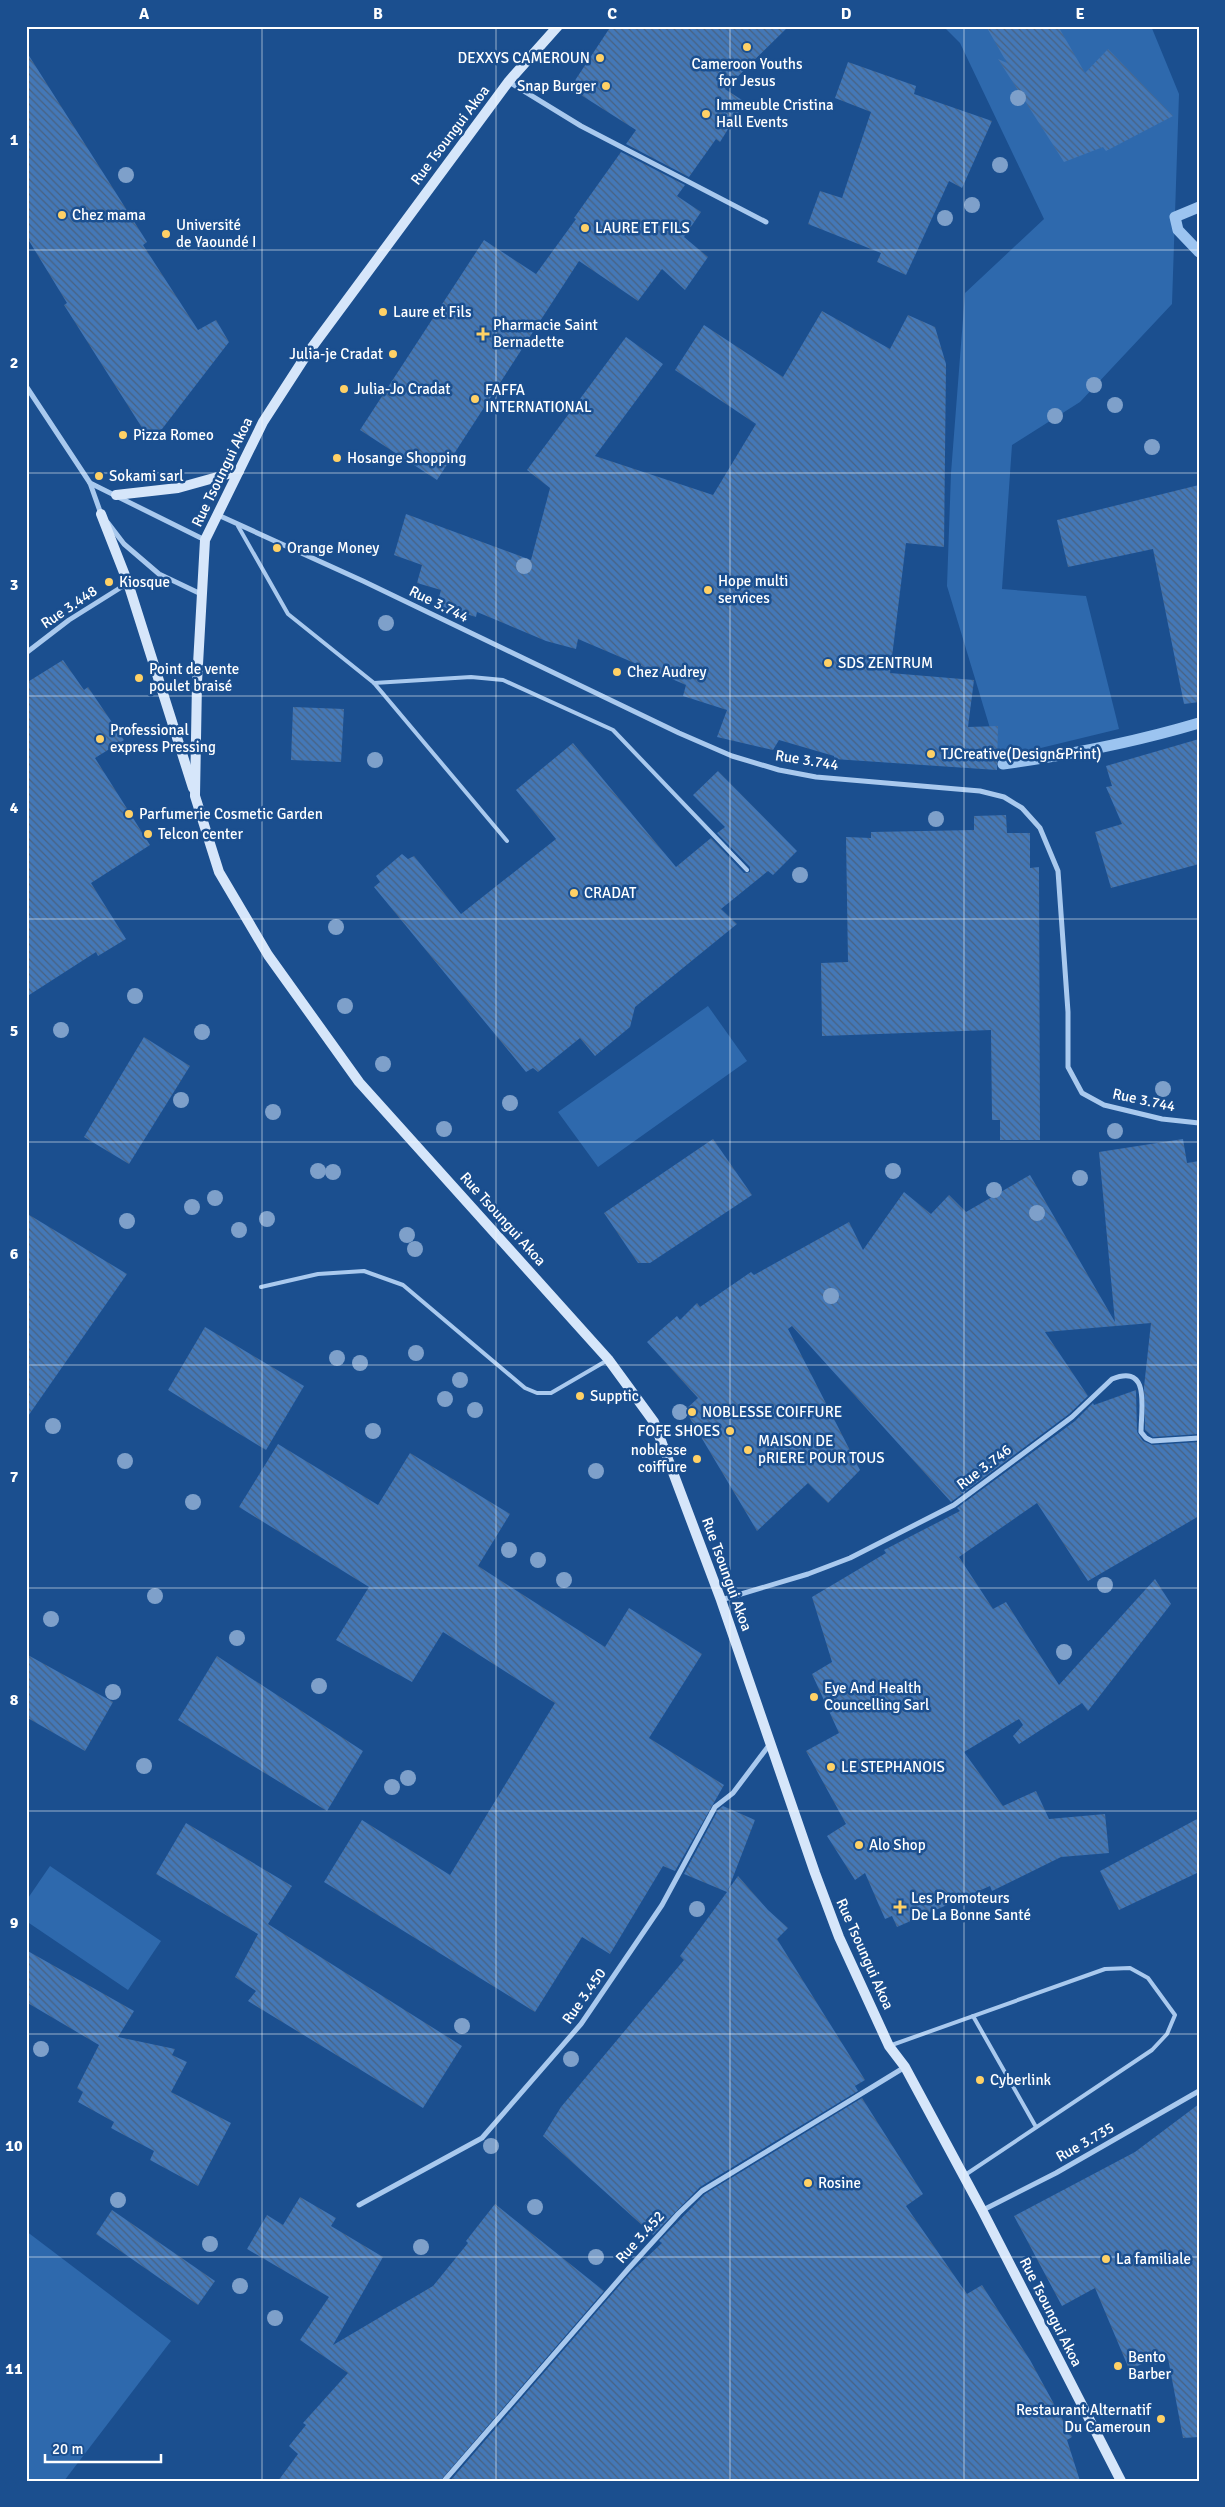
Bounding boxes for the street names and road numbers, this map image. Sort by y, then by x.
street label: Rue Tsoungui Akoa [407,82,493,188]
street label: Rue Tsoungui Akoa [188,414,256,530]
street label: Rue 3.448 [37,582,101,632]
street label: Rue 3.744 [406,582,472,626]
street label: Rue 3.744 [774,746,840,774]
street label: Rue 3.744 [1111,1085,1177,1115]
street label: Rue Tsoungui Akoa [456,1168,550,1270]
street label: Rue 3.746 [953,1441,1015,1493]
street label: Rue Tsoungui Akoa [698,1515,756,1633]
street label: Rue Tsoungui Akoa [832,1896,898,2012]
street label: Rue 3.450 [558,1965,610,2027]
street label: Rue 3.735 [1053,2118,1117,2166]
street label: Rue 3.452 [612,2207,668,2267]
street label: Rue Tsoungui Akoa [1016,2255,1086,2369]

